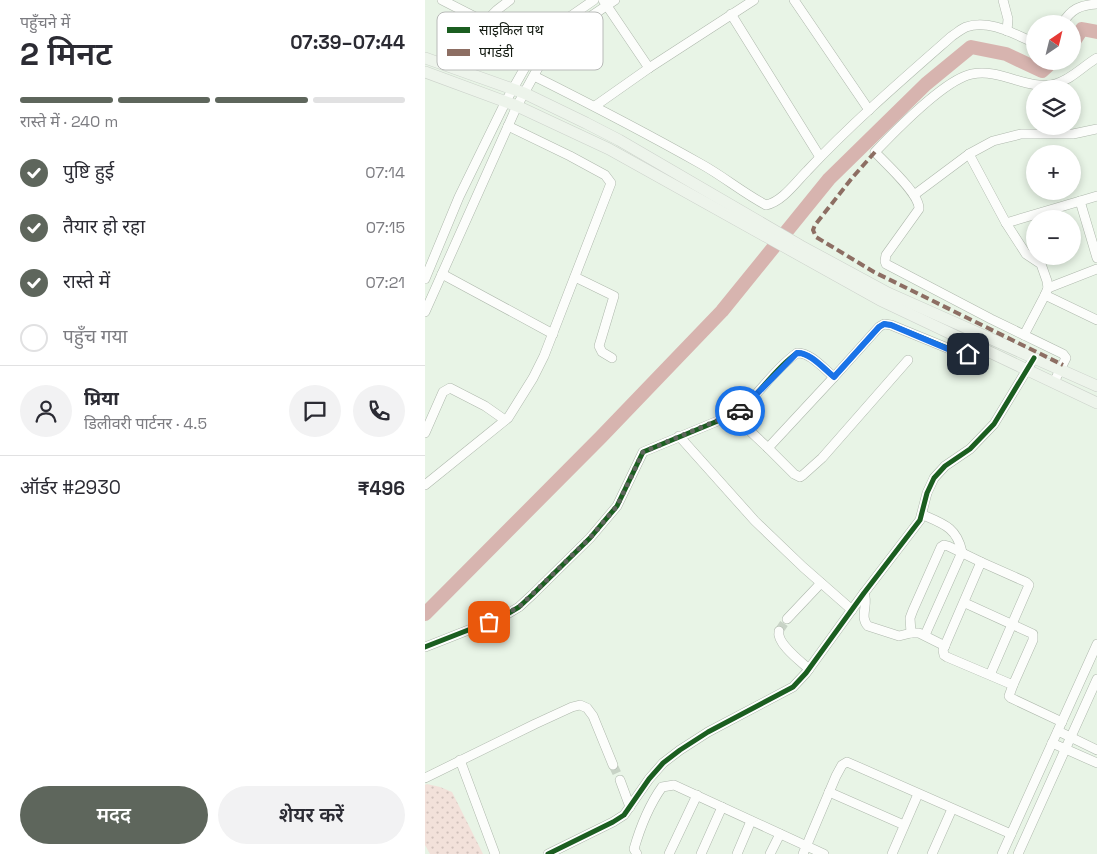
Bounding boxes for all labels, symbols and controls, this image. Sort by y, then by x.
text: पहुँचने में [20,12,70,33]
legend [437,12,603,70]
north arrow [1026,15,1081,70]
map controls [1026,15,1081,265]
text: साइकिल पथ [479,21,544,39]
text: 07:39–07:44 [290,30,405,55]
text: 2 मिनट [20,34,112,74]
text: पगडंडी [479,43,514,61]
button: layers [1026,80,1081,135]
text: रास्ते में · 240 m [20,111,118,132]
button: + [1026,145,1081,200]
icon: check [20,159,48,187]
text: पुष्टि हुई [63,159,114,184]
text: 07:14 [365,162,405,183]
button: − [1026,210,1081,265]
icon: check [20,214,48,242]
text: तैयार हो रहा [63,214,145,239]
text: 07:15 [366,217,405,238]
icon: check [20,269,48,297]
text: रास्ते में [63,269,110,294]
text: 07:21 [366,272,405,293]
text: पहुँच गया [63,324,127,349]
pin [947,333,989,375]
icon: home [954,340,982,368]
button: person [20,385,72,437]
button: chat [289,385,341,437]
button: phone [353,385,405,437]
text: प्रिया [84,386,119,411]
courier [715,386,765,436]
icon: car [726,397,754,425]
text: डिलीवरी पार्टनर · 4.5 [84,413,207,434]
text: ऑर्डर #2930 [20,475,121,500]
text: ₹496 [358,476,405,501]
pin [468,601,510,643]
icon: bag [475,608,503,636]
button: मदद [20,786,208,844]
button: शेयर करें [218,786,405,844]

